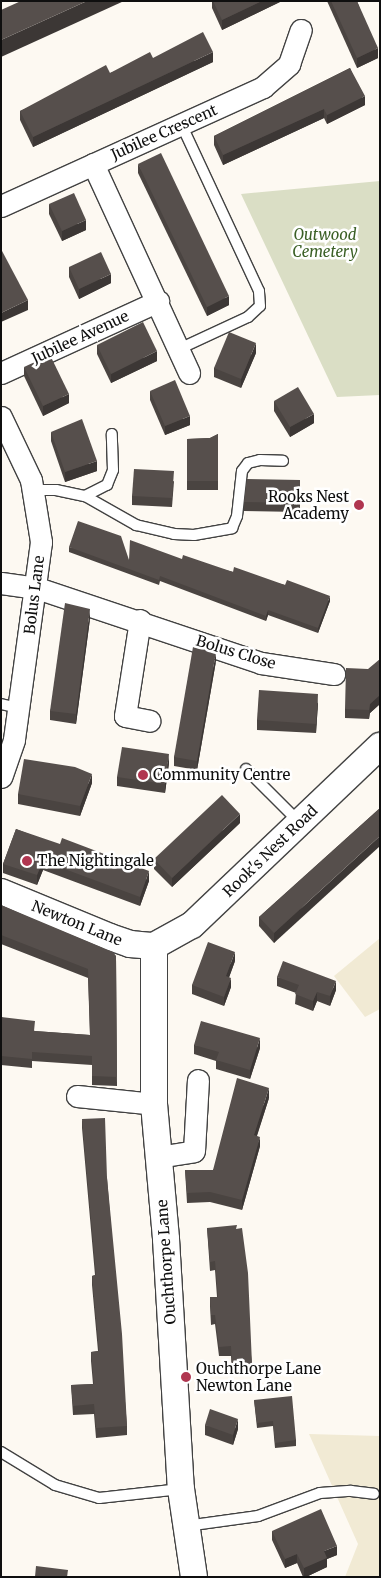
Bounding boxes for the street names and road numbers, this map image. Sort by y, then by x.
street label: Jubilee Crescent [108,101,220,163]
street label: Jubilee Avenue [29,307,131,367]
street label: Bolus Lane [20,554,48,636]
street label: Bolus Close [194,631,278,673]
street label: Rook's Nest Road [219,801,321,901]
street label: Newton Lane [29,897,125,949]
street label: Ouchthorpe Lane [153,1199,179,1325]

